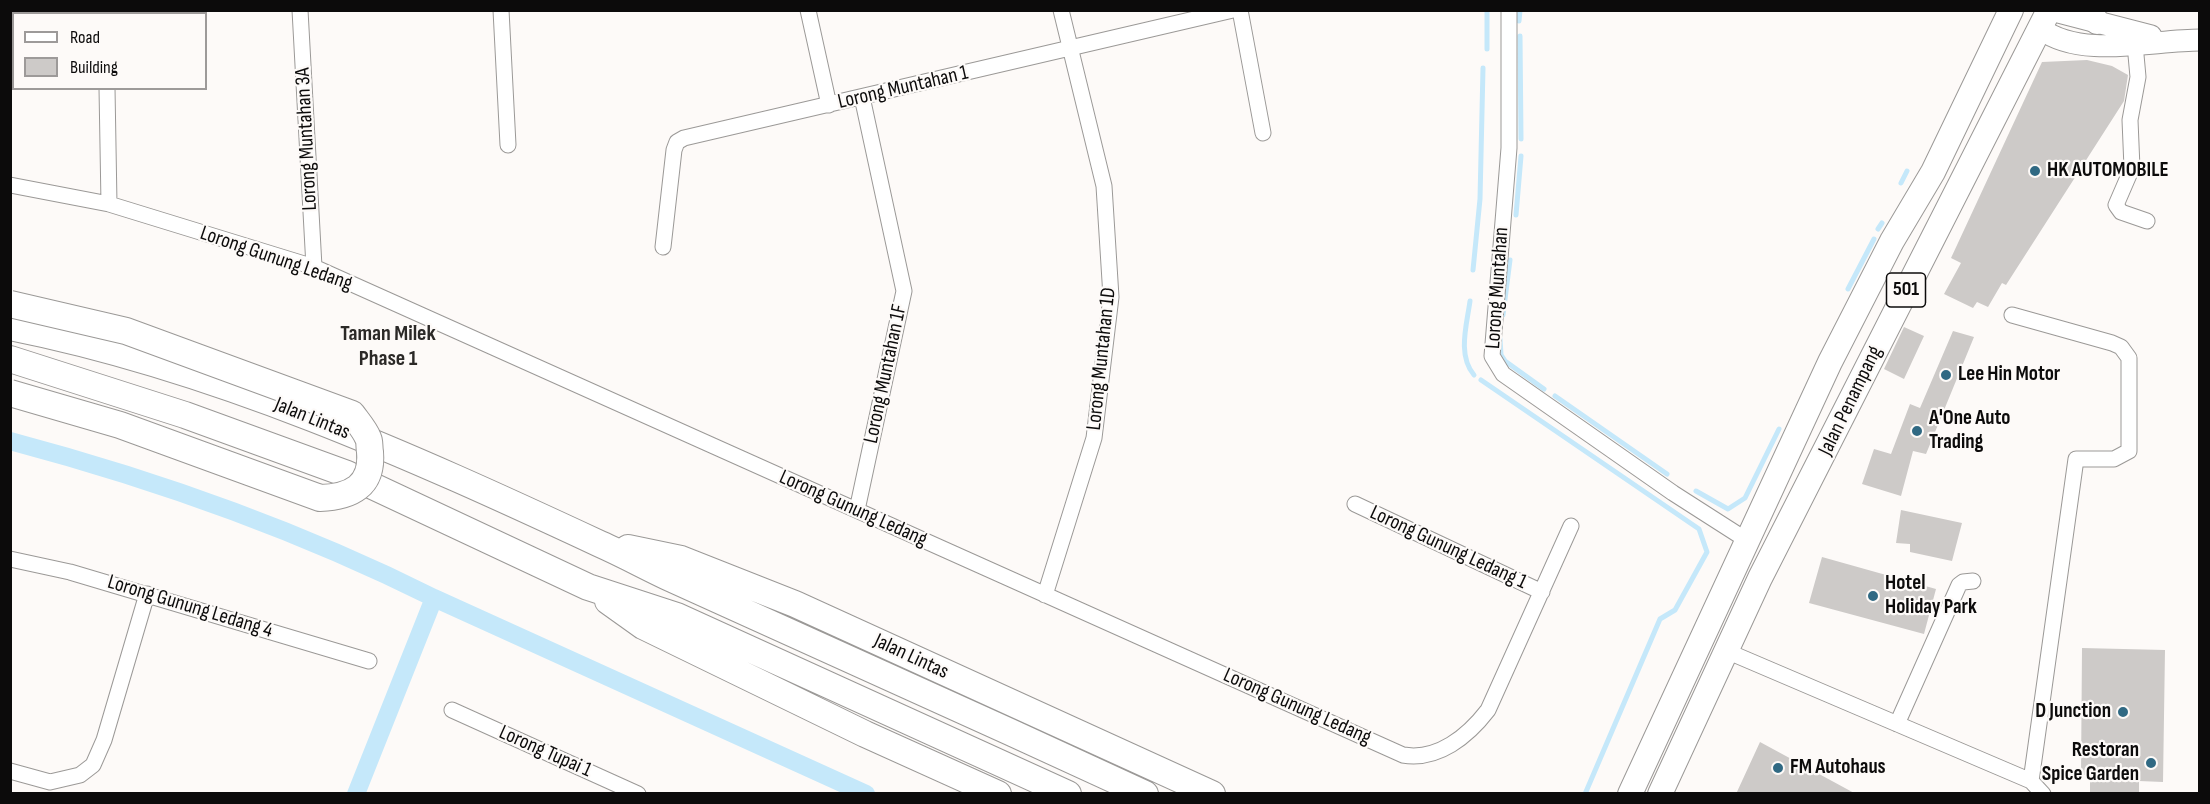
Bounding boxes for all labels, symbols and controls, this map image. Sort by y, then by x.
legend [12,12,207,90]
text: Road [70,27,100,48]
text: Building [70,57,118,78]
street label: Lorong Muntahan 1 [835,61,971,115]
street label: Lorong Muntahan 3A [291,67,323,211]
place label: HK AUTOMOBILE [2047,158,2169,184]
marker: HK AUTOMOBILE [2028,164,2042,178]
street label: Lorong Gunung Ledang [197,221,355,297]
street label: Lorong Muntahan [1481,226,1515,350]
road number: 501 [1886,273,1926,307]
street label: Lorong Muntahan 1D [1082,286,1122,432]
street label: Lorong Muntahan 1F [859,302,913,446]
district label: Taman Milek Phase 1 [340,321,436,372]
street label: Jalan Penampang [1814,342,1888,460]
place label: Lee Hin Motor [1958,362,2060,388]
marker: Lee Hin Motor [1939,368,1953,382]
street label: Jalan Lintas [270,392,354,446]
place label: A'One Auto Trading [1929,406,2010,456]
marker: A'One Auto Trading [1910,424,1924,438]
street label: Lorong Gunung Ledang [775,465,931,553]
street label: Lorong Gunung Ledang 1 [1366,501,1530,595]
street label: Lorong Gunung Ledang 4 [104,570,276,644]
place label: Hotel Holiday Park [1885,571,1977,621]
marker: Hotel Holiday Park [1866,589,1880,603]
street label: Jalan Lintas [870,629,952,685]
street label: Lorong Gunung Ledang [1219,663,1375,751]
place label: D Junction [2035,699,2111,725]
marker: D Junction [2116,705,2130,719]
street label: Lorong Tupai 1 [495,720,595,784]
place label: Restoran Spice Garden [2042,738,2139,788]
place label: FM Autohaus [1790,755,1886,781]
marker: Restoran Spice Garden [2144,756,2158,770]
marker: FM Autohaus [1771,761,1785,775]

